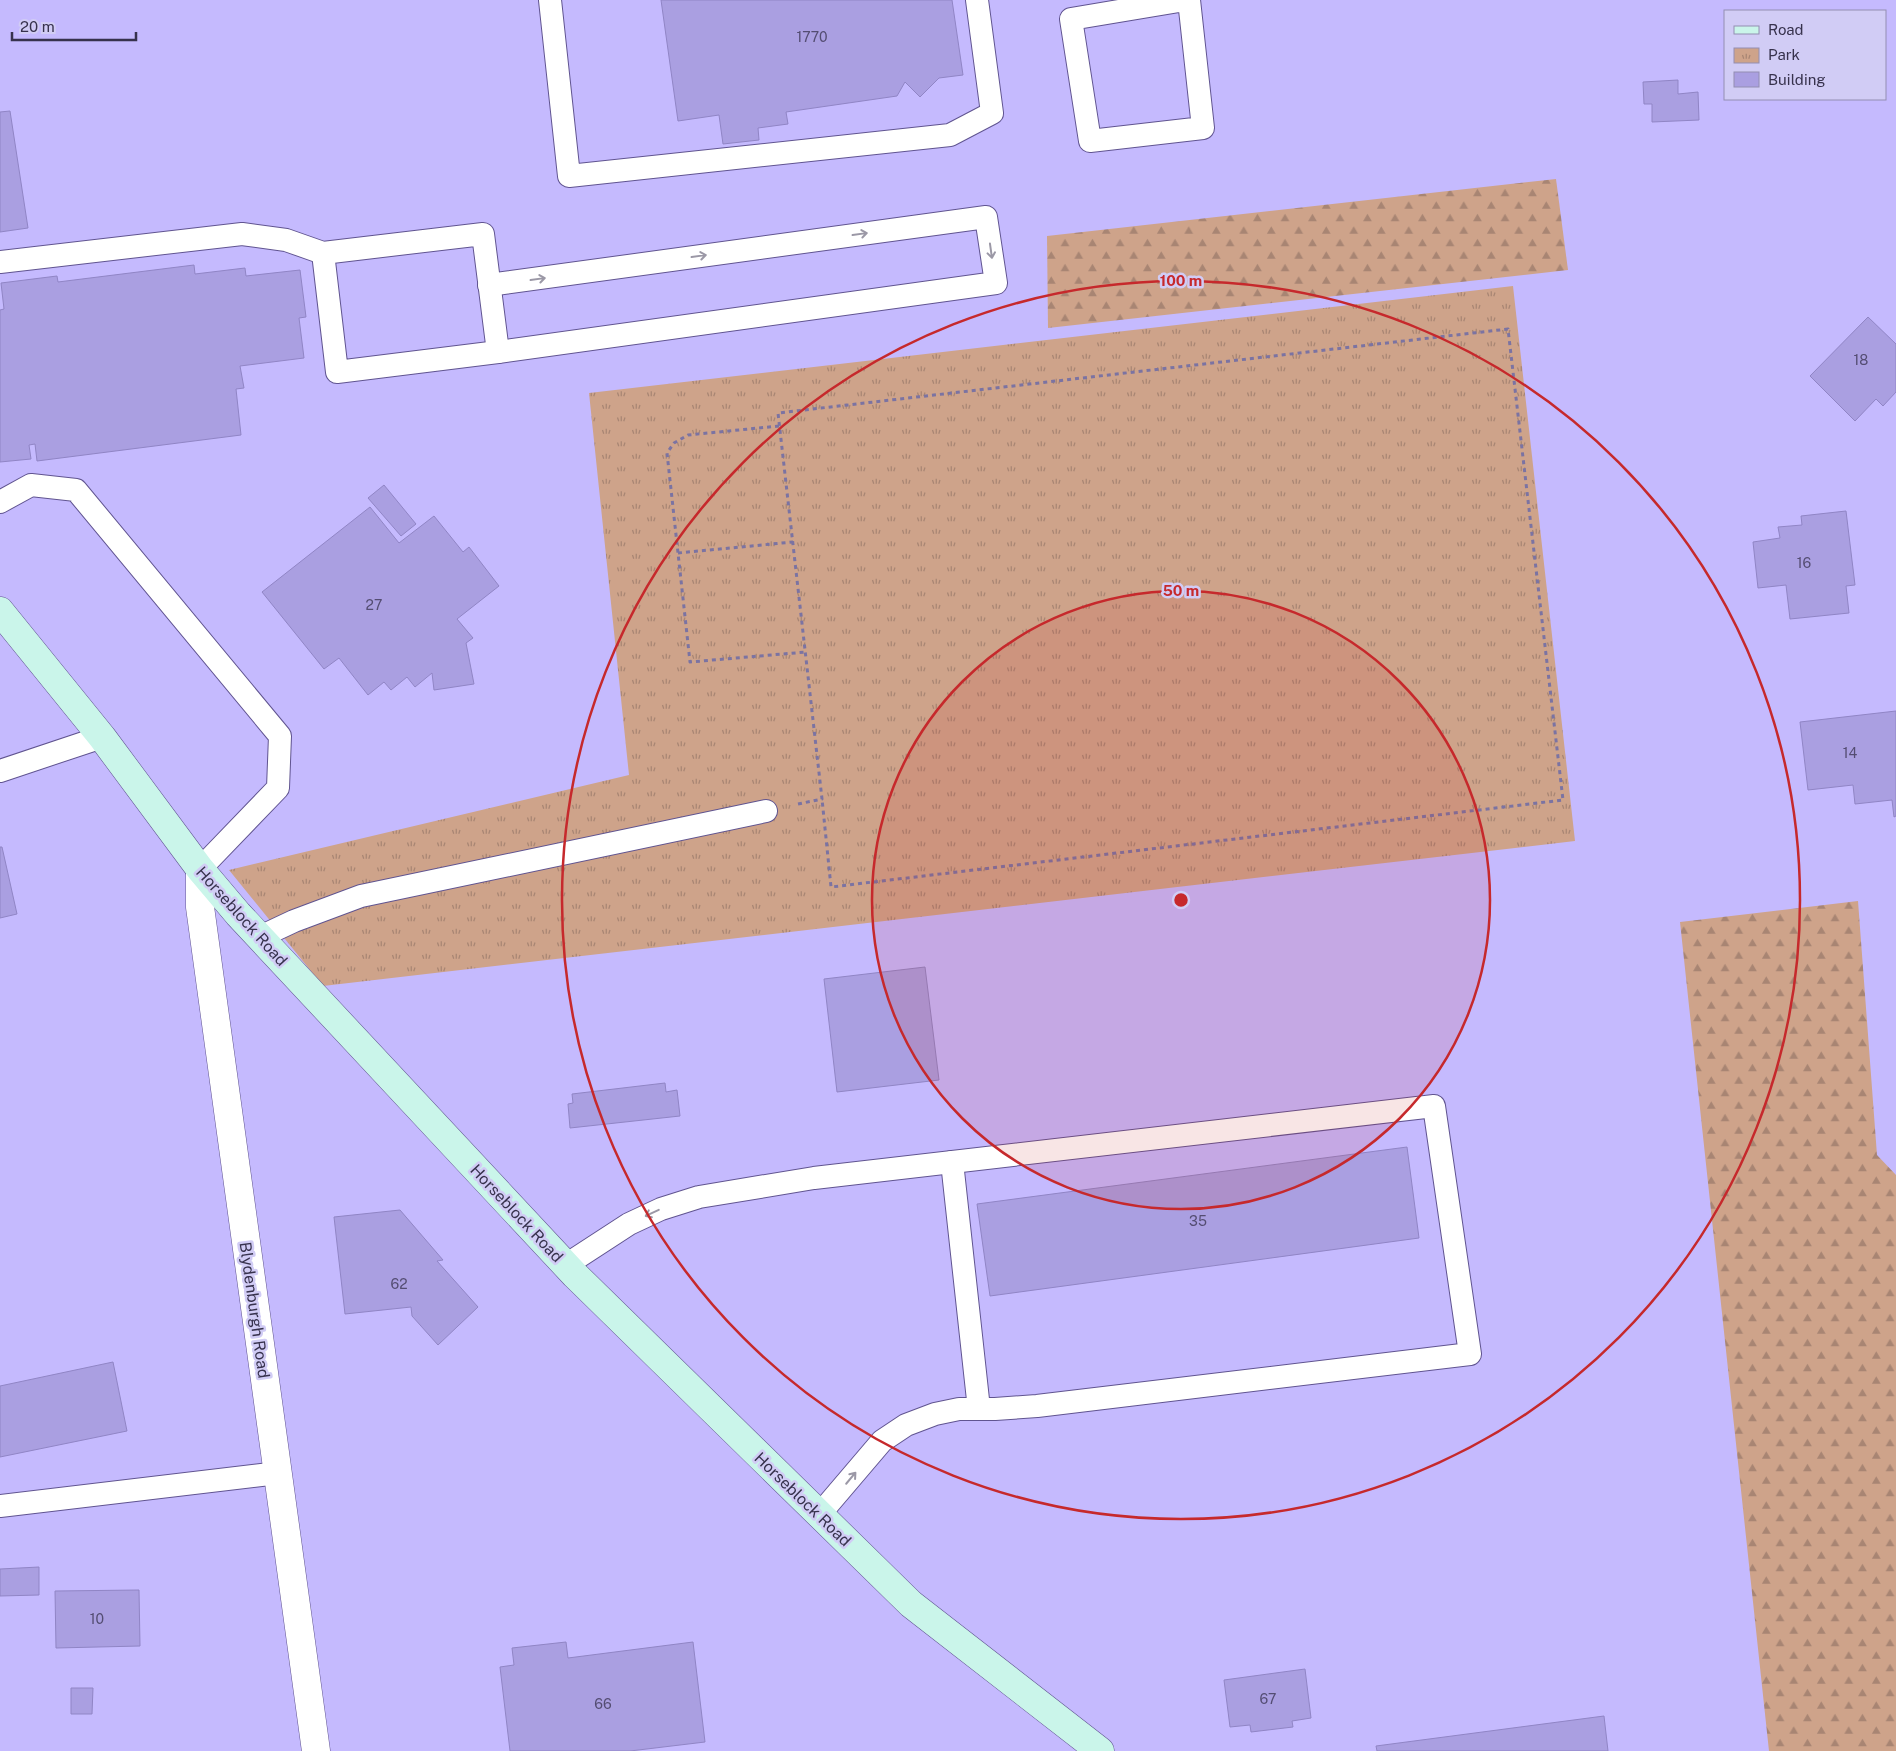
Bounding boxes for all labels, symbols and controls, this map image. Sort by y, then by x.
scale bar [12,10,136,42]
legend [1724,10,1886,100]
text: 20 m [20,18,55,35]
text: Road [1768,21,1804,38]
house number: 1770 [797,29,828,45]
text: Park [1768,46,1800,63]
text: Building [1768,71,1826,88]
one-way arrow [851,229,867,239]
one-way arrow [986,243,996,259]
one-way arrow [690,251,706,261]
text: 100 m [1160,272,1202,289]
one-way arrow [529,273,545,283]
house number: 18 [1854,352,1868,368]
house number: 16 [1797,555,1811,571]
text: 50 m [1163,582,1199,599]
house number: 27 [366,597,382,613]
house number: 14 [1843,745,1857,761]
street label: Horseblock Road [192,863,291,970]
centre of rings [1172,891,1190,909]
street label: Horseblock Road [466,1160,567,1266]
one-way arrow [645,1209,660,1218]
house number: 35 [1189,1213,1207,1229]
street label: Blydenburgh Road [236,1241,273,1379]
house number: 62 [390,1276,408,1292]
street label: Horseblock Road [750,1448,855,1550]
one-way arrow [845,1471,856,1484]
house number: 10 [90,1611,104,1627]
house number: 67 [1260,1691,1276,1707]
house number: 66 [594,1696,612,1712]

